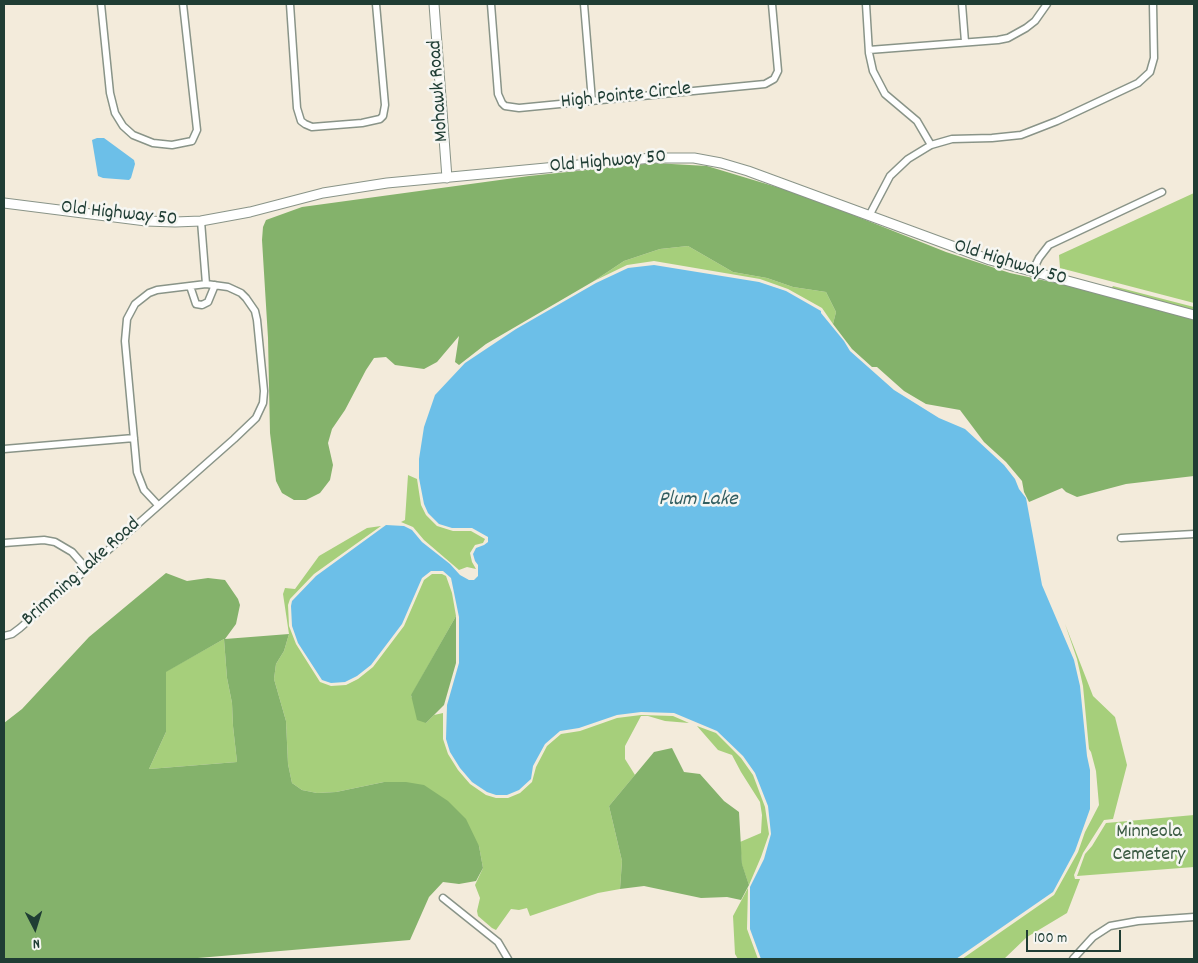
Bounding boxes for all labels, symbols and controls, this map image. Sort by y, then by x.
street label: Mohawk Road [424,39,456,143]
street label: High Pointe Circle [560,78,692,116]
street label: Old Highway 50 [549,146,667,180]
street label: Old Highway 50 [60,197,178,233]
street label: Old Highway 50 [950,235,1070,293]
water label: Plum Lake [658,488,738,514]
street label: Brimming Lake Road [18,514,146,632]
park label: Minneola Cemetery [1113,821,1185,868]
north arrow [10,903,60,953]
scale bar [1028,920,1123,952]
text: 100 m [1034,928,1067,950]
text: N [32,933,41,953]

